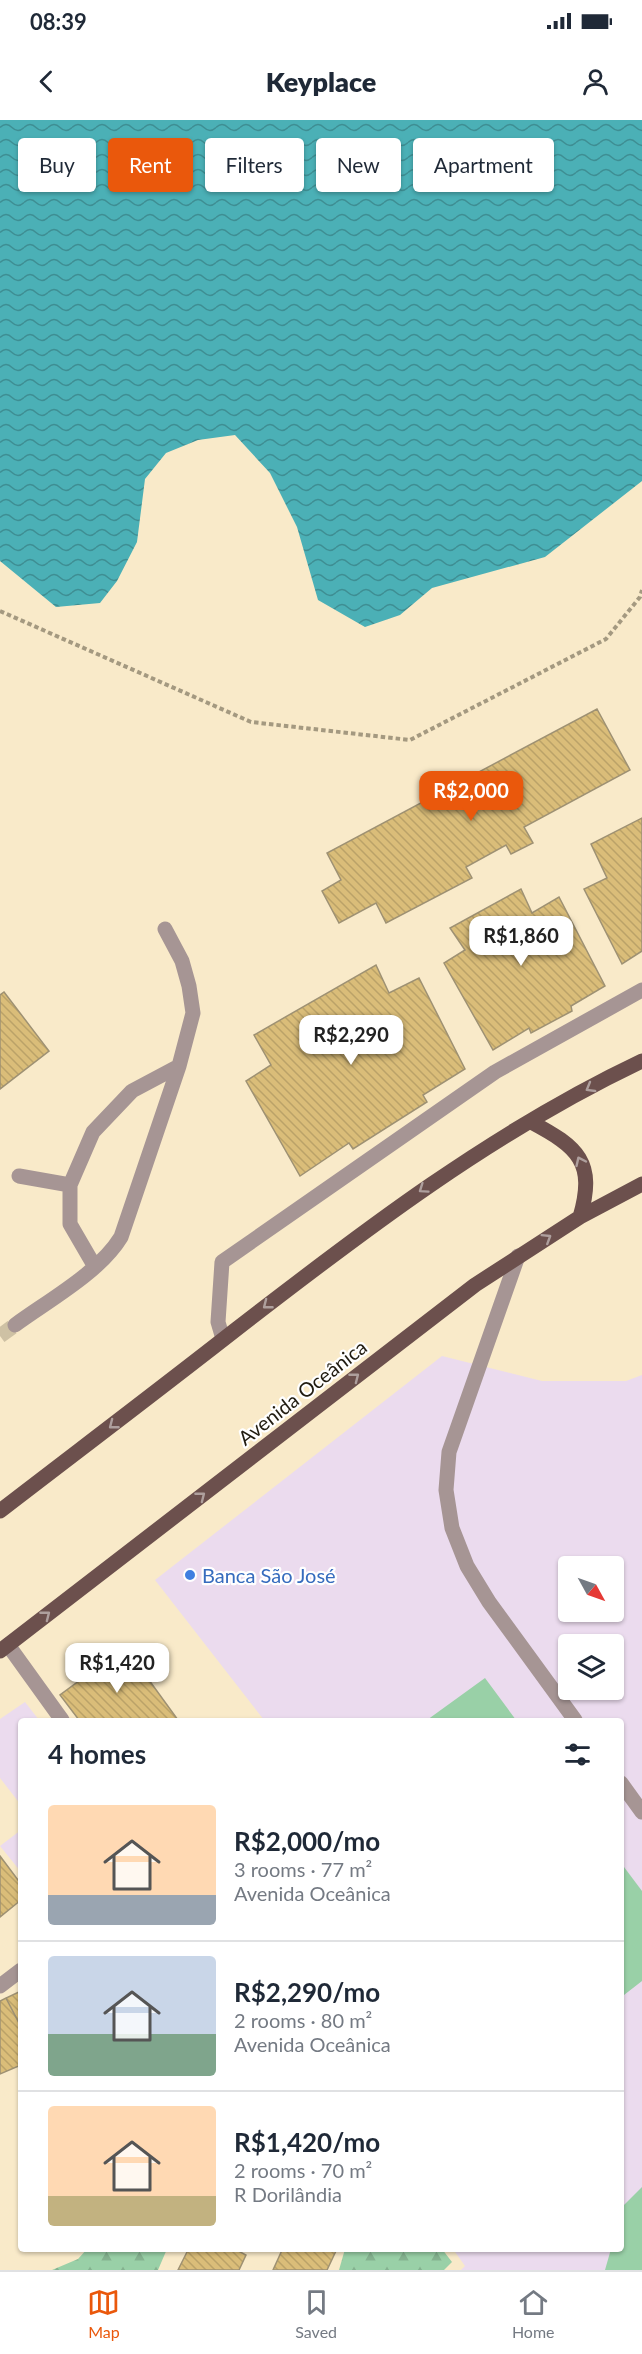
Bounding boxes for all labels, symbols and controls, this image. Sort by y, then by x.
text: 08:39 [30,8,87,35]
icon: back [30,65,63,98]
text: Keyplace [266,65,376,98]
icon: person [579,65,612,98]
chip: Buy [18,138,96,192]
chip: Rent [108,138,193,192]
chip: Filters [205,138,304,192]
chip: New [316,138,401,192]
chip: Apartment [413,138,554,192]
pin: R$2,000 [416,771,526,822]
text: R$2,000 [433,778,509,802]
pin: R$1,860 [466,916,576,967]
text: R$1,860 [483,923,559,947]
pin: R$2,290 [296,1015,406,1066]
text: R$2,290 [313,1022,389,1046]
one-way arrow [586,1081,596,1092]
one-way arrow [575,1156,587,1167]
one-way arrow [419,1182,430,1193]
one-way arrow [541,1234,551,1246]
one-way arrow [263,1298,274,1309]
street label: Avenida Oceânica [233,1334,371,1450]
one-way arrow [349,1374,360,1385]
one-way arrow [108,1417,119,1428]
one-way arrow [194,1493,205,1504]
north arrow [558,1556,624,1622]
map controls [558,1556,624,1700]
place label: Banca São José [202,1563,336,1587]
marker: Banca São José [183,1568,197,1582]
one-way arrow [40,1612,51,1623]
button: layers [558,1634,624,1700]
pin: R$1,420 [62,1643,172,1694]
text: R$1,420 [79,1650,155,1674]
text: 4 homes [48,1738,146,1770]
icon: filters [561,1738,594,1771]
text: R$2,000/mo [234,1825,380,1857]
icon: home [96,1829,168,1901]
text: 3 rooms · 77 m² [234,1857,372,1881]
text: Avenida Oceânica [234,1881,391,1905]
text: R$2,290/mo [234,1976,380,2008]
icon: home [96,1980,168,2052]
text: 2 rooms · 80 m² [234,2008,372,2032]
text: Avenida Oceânica [234,2032,391,2056]
text: R$1,420/mo [234,2126,380,2158]
icon: home [96,2130,168,2202]
text: 2 rooms · 70 m² [234,2158,372,2182]
text: R Dorilândia [234,2182,342,2206]
tab: Map [87,2286,120,2341]
tab: Saved [295,2286,337,2341]
tab: Home [512,2286,555,2341]

